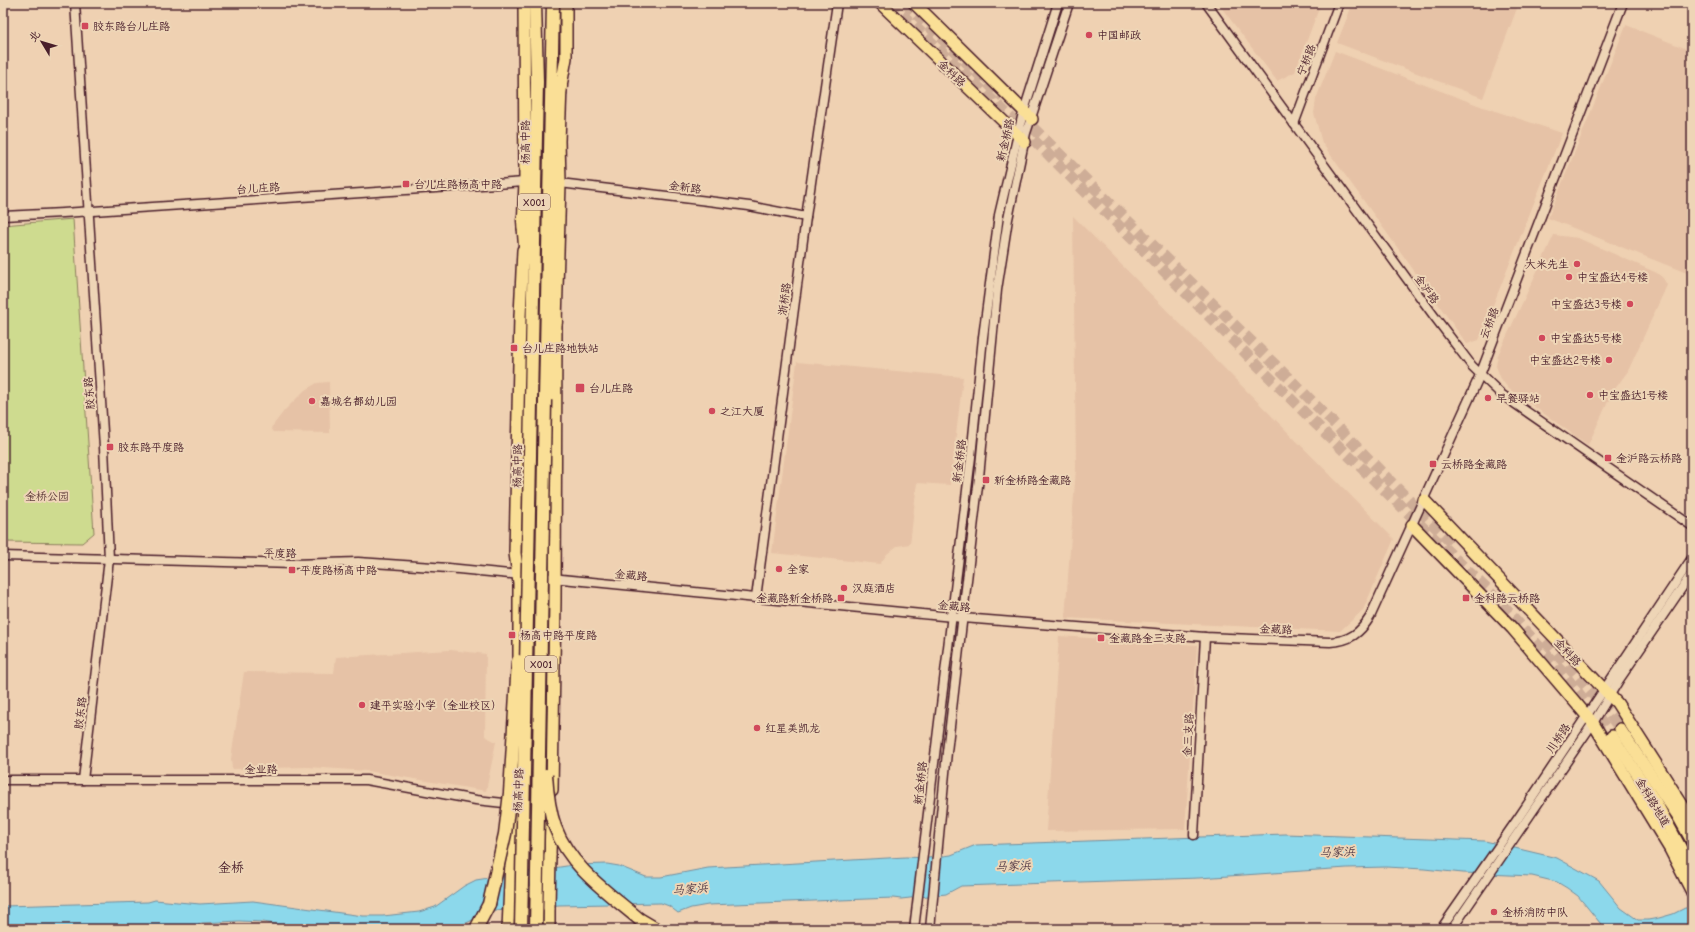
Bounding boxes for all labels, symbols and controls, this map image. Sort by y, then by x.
place label: 胶东路台儿庄路 [93,20,170,33]
marker: 胶东路台儿庄路 [80,21,90,31]
north arrow [22,22,62,62]
text: 北 [26,28,43,44]
place label: 中国邮政 [1097,29,1141,42]
marker: 中国邮政 [1084,30,1094,40]
street label: 宁桥路 [1294,42,1318,78]
street label: 金科路 [935,57,968,89]
street label: 新金桥路 [994,117,1017,163]
street label: 杨高中路 [519,120,532,164]
place label: 台儿庄路杨高中路 [414,178,502,191]
marker: 台儿庄路杨高中路 [401,179,411,189]
street label: 金新路 [668,179,702,196]
street label: 台儿庄路 [236,180,280,197]
road number: X001 [518,194,550,210]
place label: 大米先生 [1525,258,1569,271]
marker: 大米先生 [1572,259,1582,269]
place label: 中宝盛达4号楼 [1577,271,1648,284]
street label: 金沪路 [1412,272,1442,306]
marker: 中宝盛达4号楼 [1564,272,1574,282]
street label: 浙桥路 [776,282,793,316]
place label: 中宝盛达3号楼 [1550,298,1622,311]
marker: 中宝盛达3号楼 [1625,299,1635,309]
street label: 云桥路 [1477,305,1501,341]
place label: 中宝盛达5号楼 [1550,332,1622,345]
marker: 中宝盛达5号楼 [1537,333,1547,343]
place label: 台儿庄路地铁站 [522,342,599,355]
marker: 台儿庄路地铁站 [509,343,519,353]
place label: 中宝盛达2号楼 [1529,354,1601,367]
marker: 中宝盛达2号楼 [1604,355,1614,365]
street label: 胶东路 [82,376,97,410]
marker: 台儿庄路 [574,382,586,394]
place label: 台儿庄路 [589,382,633,395]
place label: 中宝盛达1号楼 [1598,389,1668,402]
marker: 中宝盛达1号楼 [1585,390,1595,400]
place label: 早餐驿站 [1496,392,1540,405]
marker: 早餐驿站 [1483,393,1493,403]
place label: 嘉城名都幼儿园 [320,395,397,408]
marker: 嘉城名都幼儿园 [307,396,317,406]
place label: 之江大厦 [720,405,764,418]
marker: 之江大厦 [707,406,717,416]
street label: 新金桥路 [950,438,969,484]
place label: 胶东路平度路 [118,441,184,454]
marker: 胶东路平度路 [105,442,115,452]
street label: 杨高中路 [511,444,524,488]
place label: 金沪路云桥路 [1616,452,1682,465]
marker: 金沪路云桥路 [1603,453,1613,463]
place label: 云桥路金藏路 [1441,458,1507,471]
marker: 云桥路金藏路 [1428,459,1438,469]
place label: 新金桥路金藏路 [994,474,1071,487]
marker: 新金桥路金藏路 [981,475,991,485]
park label: 金桥公园 [25,490,69,503]
street label: 平度路 [263,547,297,560]
place label: 全家 [787,563,809,576]
place label: 平度路杨高中路 [300,564,377,577]
marker: 全家 [774,564,784,574]
marker: 平度路杨高中路 [287,565,297,575]
street label: 金藏路 [614,568,648,583]
place label: 汉庭酒店 [852,582,896,595]
marker: 汉庭酒店 [839,583,849,593]
place label: 金藏路新金桥路 [756,592,833,605]
place label: 金科路云桥路 [1474,592,1540,605]
marker: 金藏路新金桥路 [836,593,846,603]
marker: 金科路云桥路 [1461,593,1471,603]
street label: 金藏路 [937,599,971,614]
street label: 金藏路 [1259,622,1293,637]
place label: 杨高中路平度路 [520,629,597,642]
marker: 杨高中路平度路 [507,630,517,640]
place label: 金藏路金三支路 [1109,632,1186,645]
marker: 金藏路金三支路 [1096,633,1106,643]
street label: 金科路 [1552,636,1584,669]
road number: X001 [525,656,557,672]
street label: 胶东路 [72,696,89,730]
place label: 建平实验小学（金业校区） [370,699,502,712]
marker: 建平实验小学（金业校区） [357,700,367,710]
street label: 金三支路 [1181,713,1196,757]
street label: 川桥路 [1544,721,1573,756]
place label: 红星美凯龙 [765,722,820,735]
marker: 红星美凯龙 [752,723,762,733]
street label: 新金桥路 [912,760,929,806]
street label: 金业路 [245,763,278,776]
street label: 杨高中路 [511,768,526,812]
street label: 金科路地道 [1633,775,1672,829]
water label: 马家浜 [1319,844,1356,860]
water label: 马家浜 [995,858,1032,874]
district label: 金桥 [218,860,244,875]
water label: 马家浜 [671,880,710,898]
place label: 金桥消防中队 [1502,906,1568,919]
marker: 金桥消防中队 [1489,907,1499,917]

